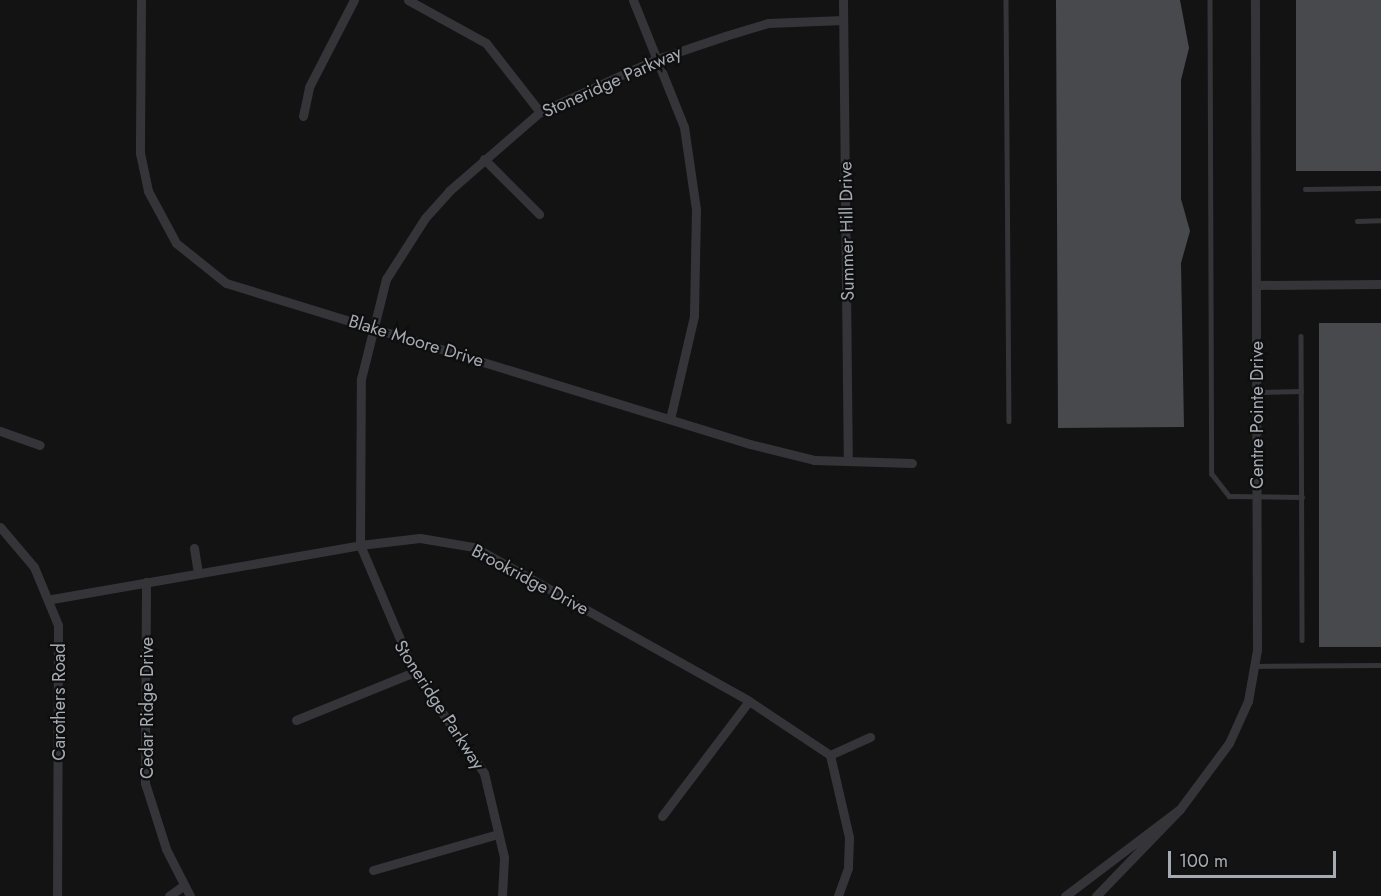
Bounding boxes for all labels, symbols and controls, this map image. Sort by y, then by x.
street label: Stoneridge Parkway [539,42,685,122]
street label: Summer Hill Drive [835,161,859,301]
street label: Blake Moore Drive [346,310,486,372]
street label: Centre Pointe Drive [1246,341,1268,489]
street label: Brookridge Drive [468,540,592,620]
street label: Stoneridge Parkway [389,636,489,774]
street label: Cedar Ridge Drive [136,637,158,779]
street label: Carothers Road [48,643,70,761]
scale bar [1171,839,1339,877]
text: 100 m [1179,848,1228,874]

